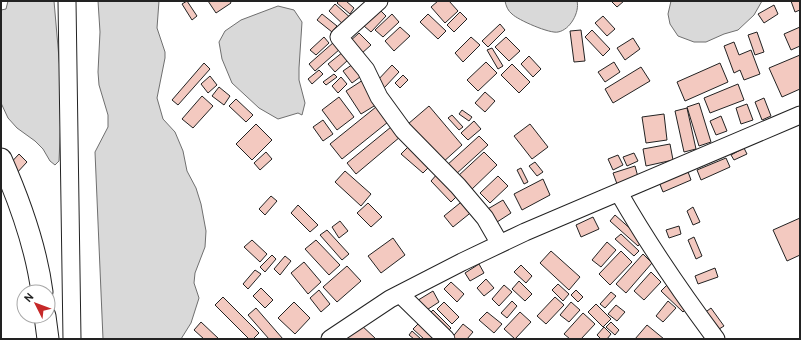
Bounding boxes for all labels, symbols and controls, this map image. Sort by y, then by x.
north arrow [16,284,56,324]
text: N [21,290,37,306]

